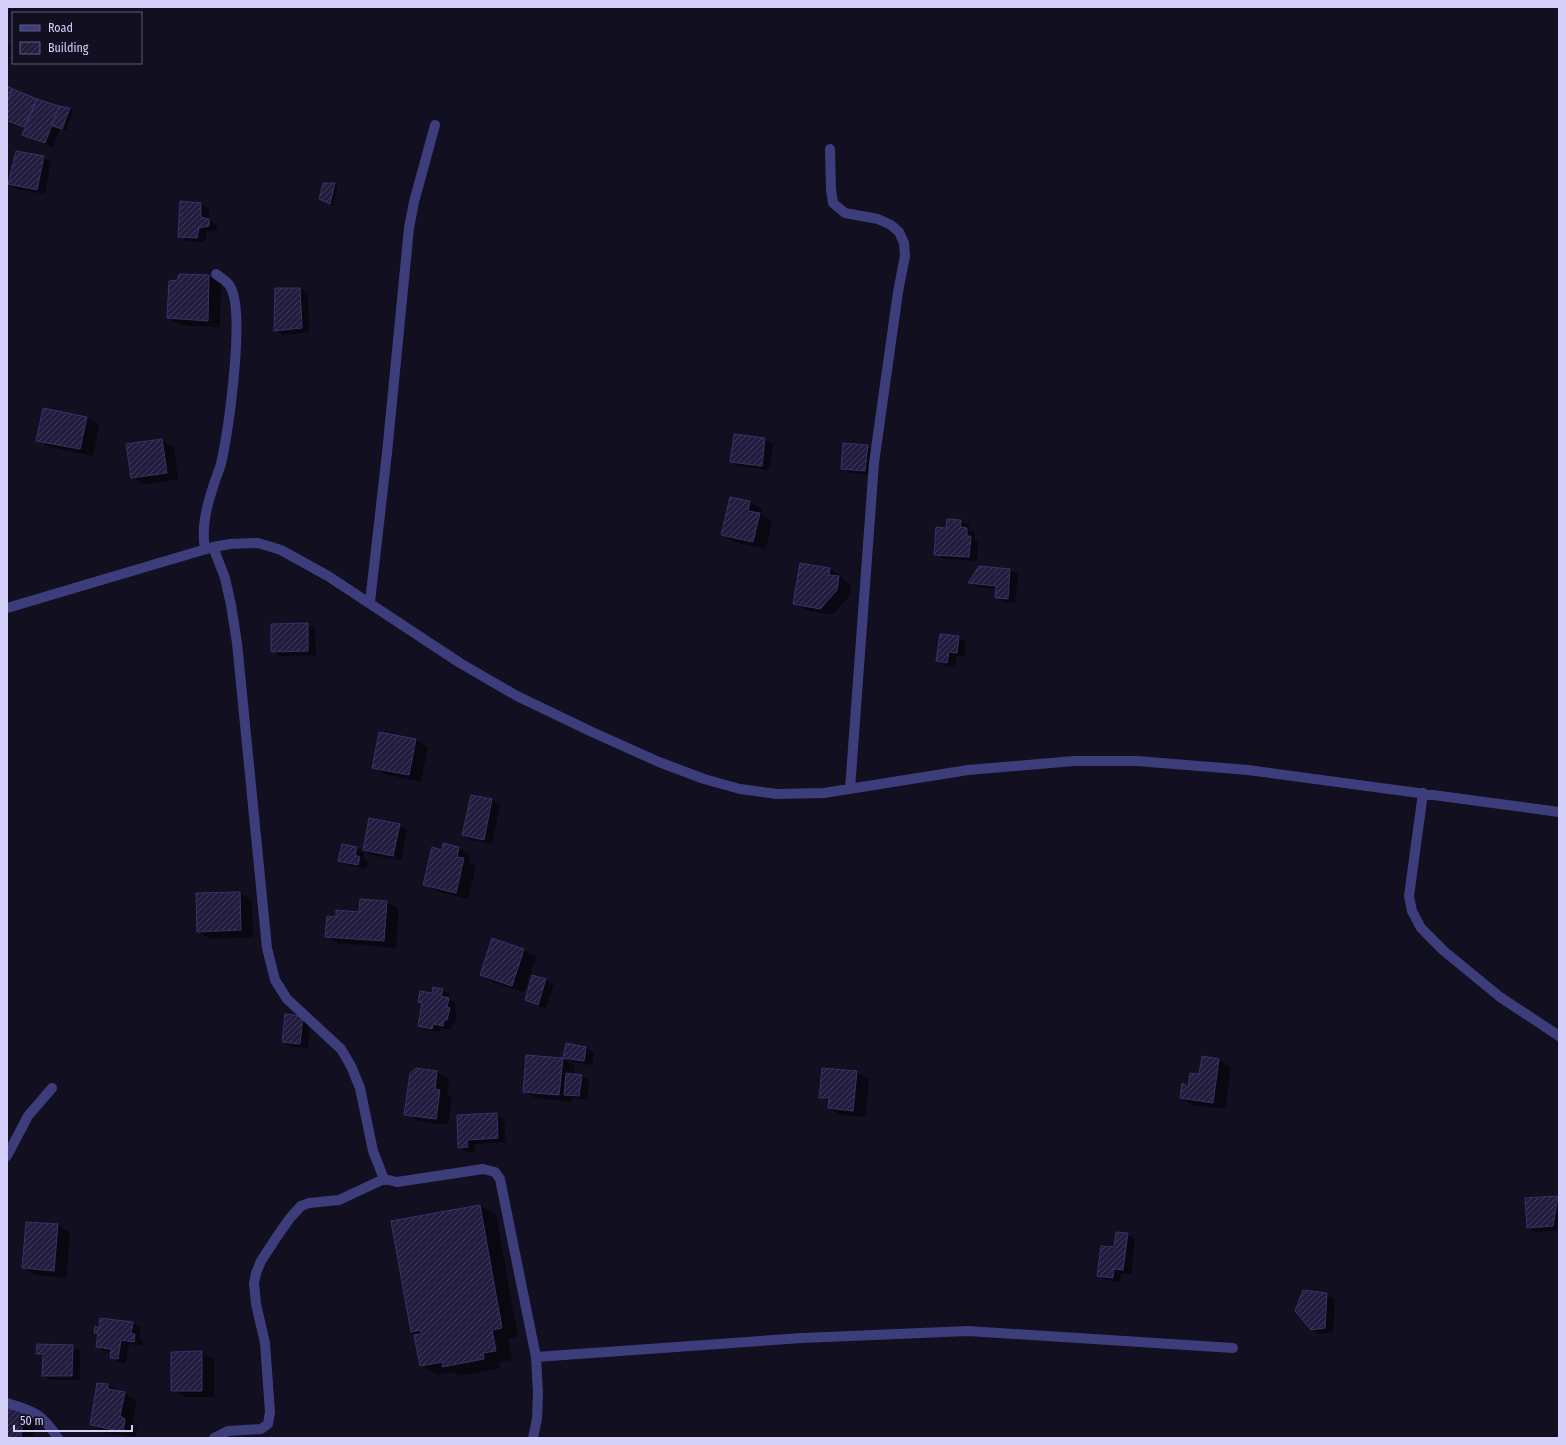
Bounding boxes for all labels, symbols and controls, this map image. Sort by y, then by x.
legend [12,12,142,64]
text: Road [48,21,73,35]
text: Building [48,41,89,55]
scale bar [14,1407,132,1433]
text: 50 m [20,1414,44,1428]

